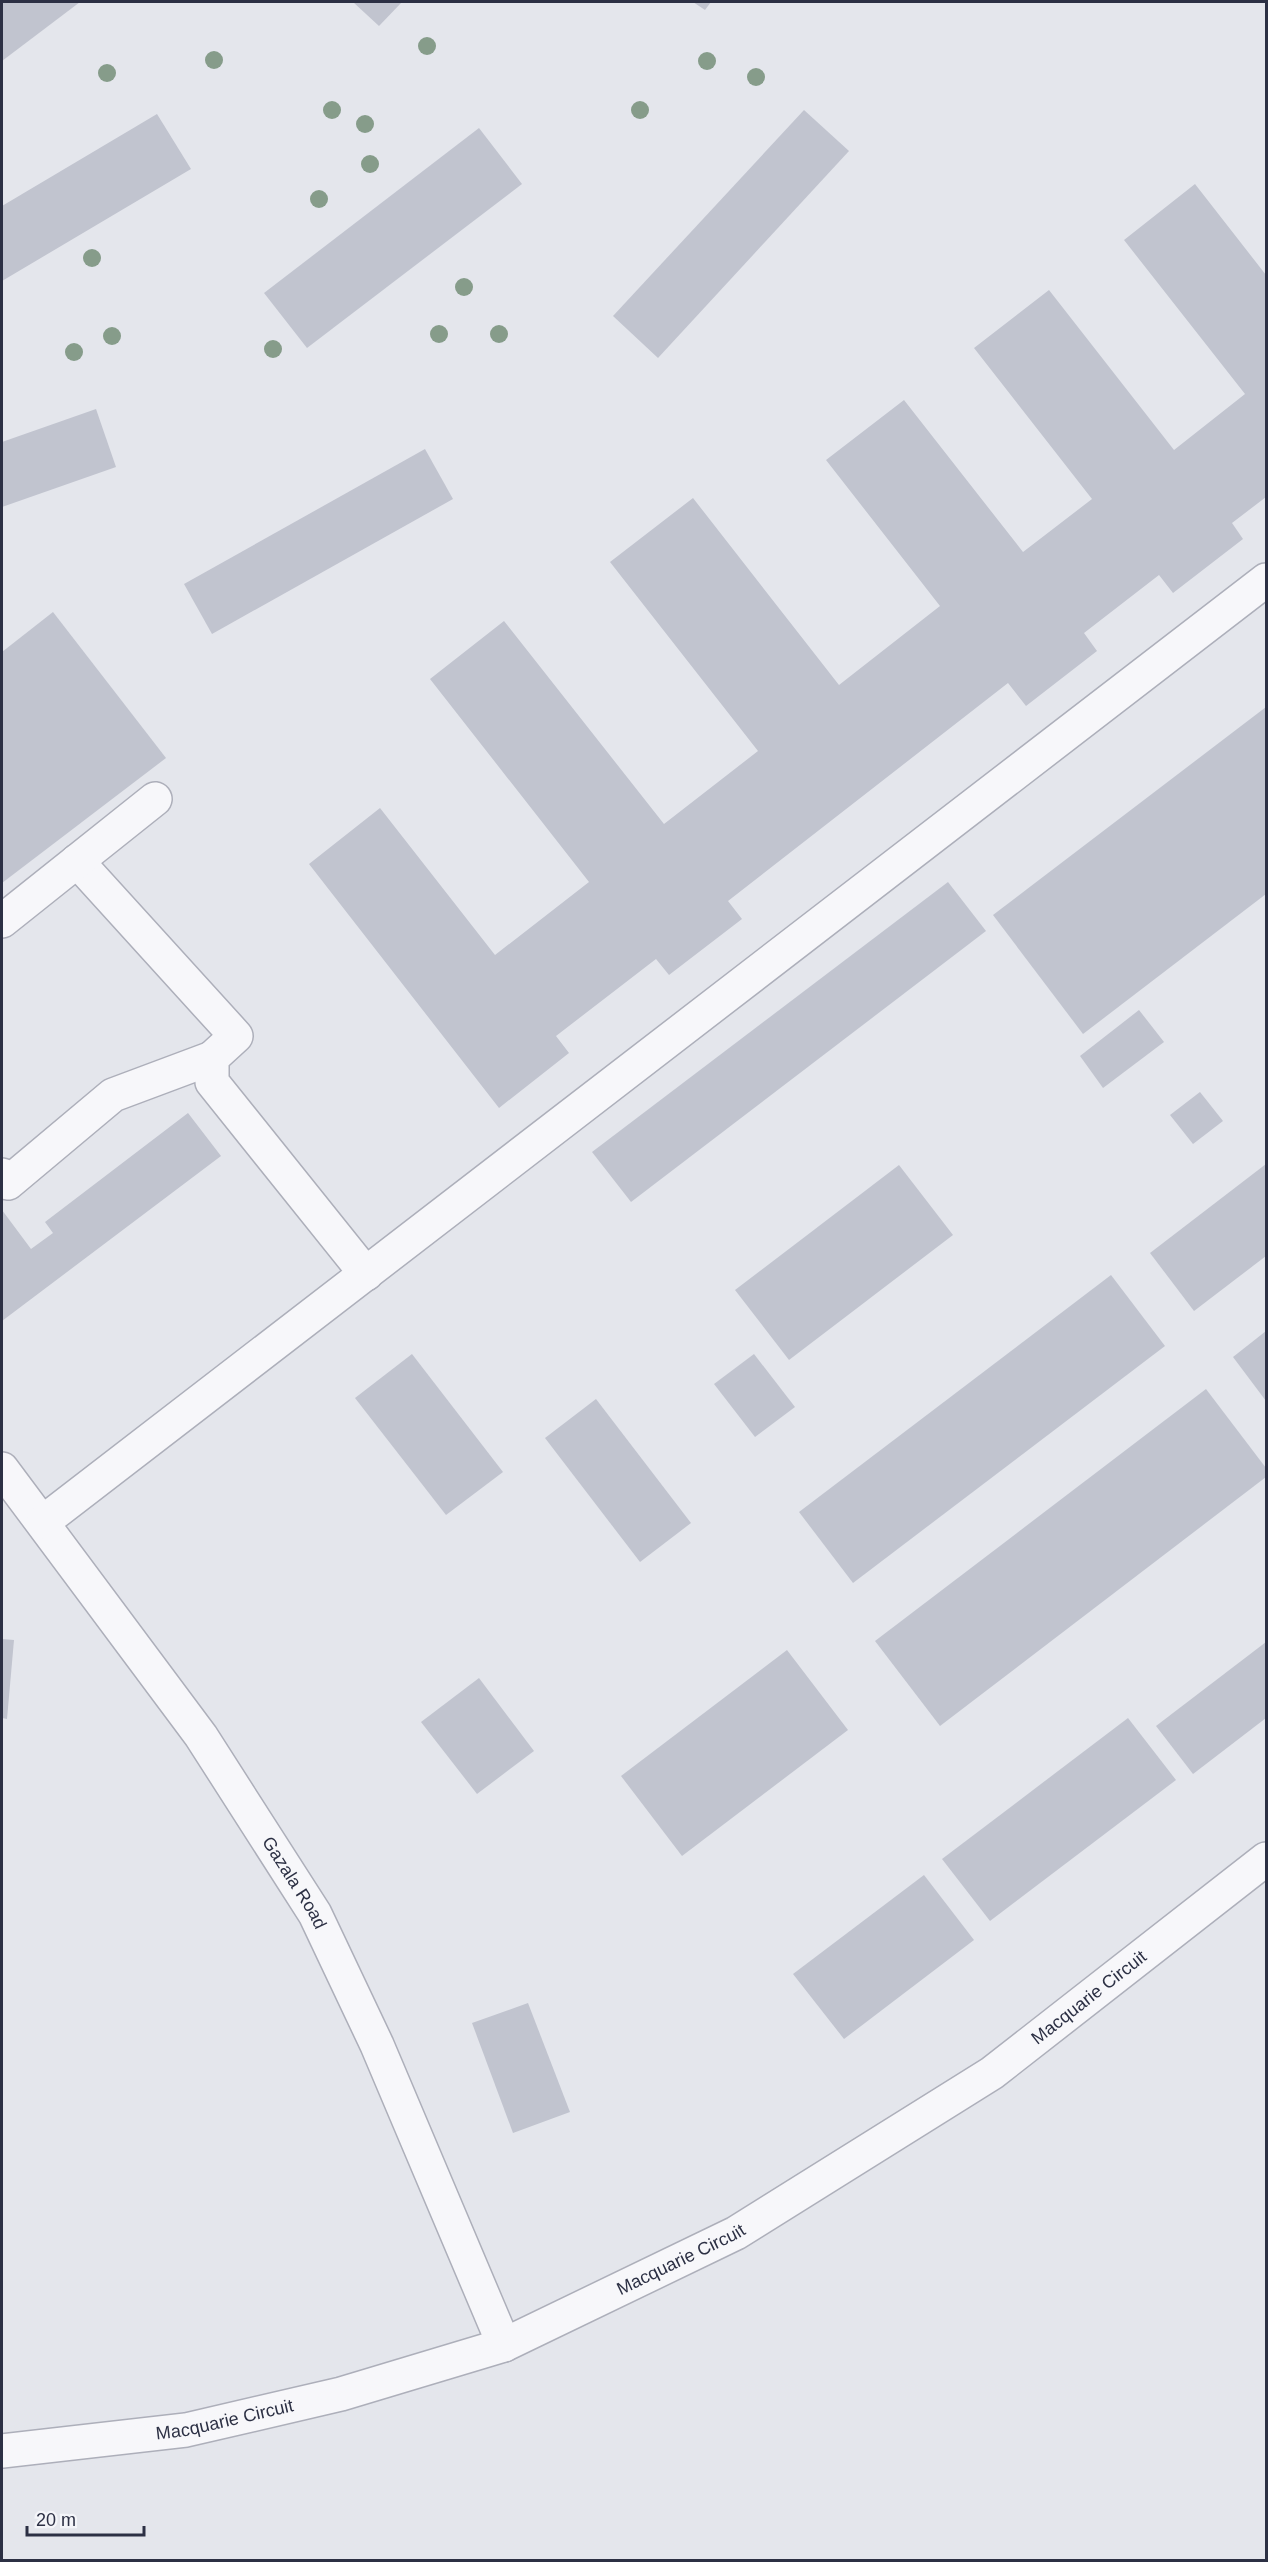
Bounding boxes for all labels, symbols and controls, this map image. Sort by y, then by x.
street label: Gazala Road [258,1833,331,1932]
street label: Macquarie Circuit [1028,1946,1150,2048]
street label: Macquarie Circuit [613,2220,749,2299]
street label: Macquarie Circuit [155,2395,295,2443]
scale bar [27,2499,144,2537]
text: 20 m [36,2510,76,2530]

